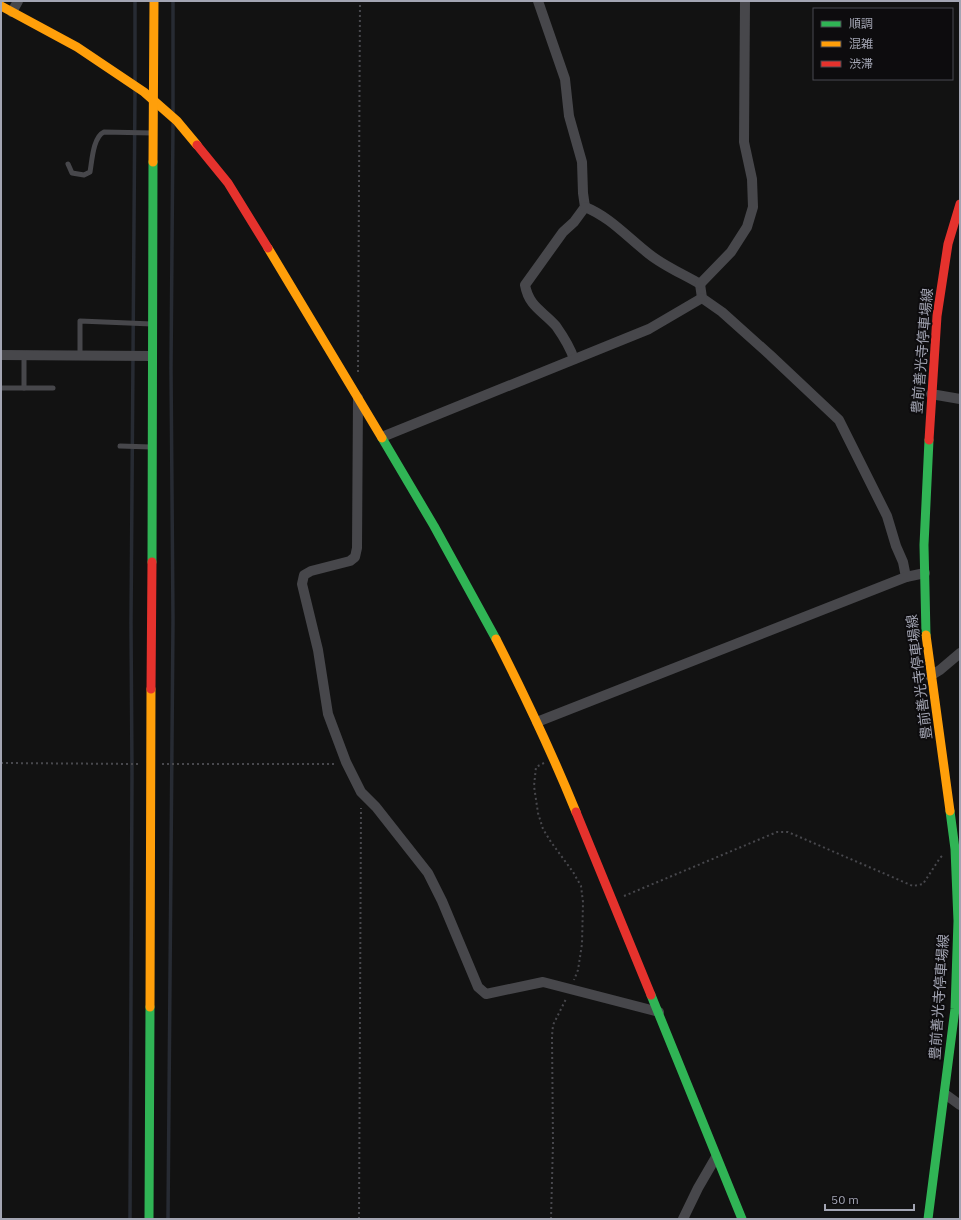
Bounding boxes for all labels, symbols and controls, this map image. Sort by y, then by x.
legend [813,8,953,80]
text: 順調 [849,16,873,31]
text: 混雑 [849,36,873,51]
text: 渋滞 [849,56,873,71]
street label: 豊前善光寺停車場線 [908,287,936,415]
street label: 豊前善光寺停車場線 [902,613,936,741]
street label: 豊前善光寺停車場線 [926,934,952,1060]
scale bar [825,1186,914,1212]
text: 50 m [831,1192,859,1207]

